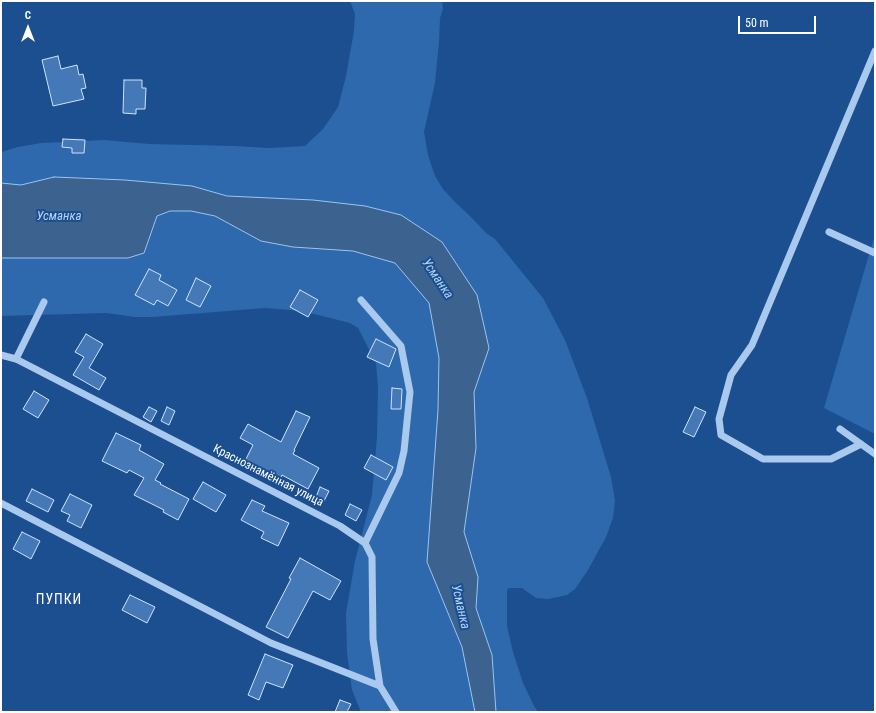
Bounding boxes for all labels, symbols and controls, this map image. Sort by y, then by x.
north arrow [8,8,48,48]
scale bar [740,8,818,34]
text: С [25,9,31,22]
text: 50 m [745,16,769,30]
water label: Усманка [36,209,82,225]
water label: Усманка [418,256,456,302]
street label: Краснознамённая улица [210,442,326,510]
water label: Усманка [447,583,473,631]
district label: ПУПКИ [36,592,82,608]

